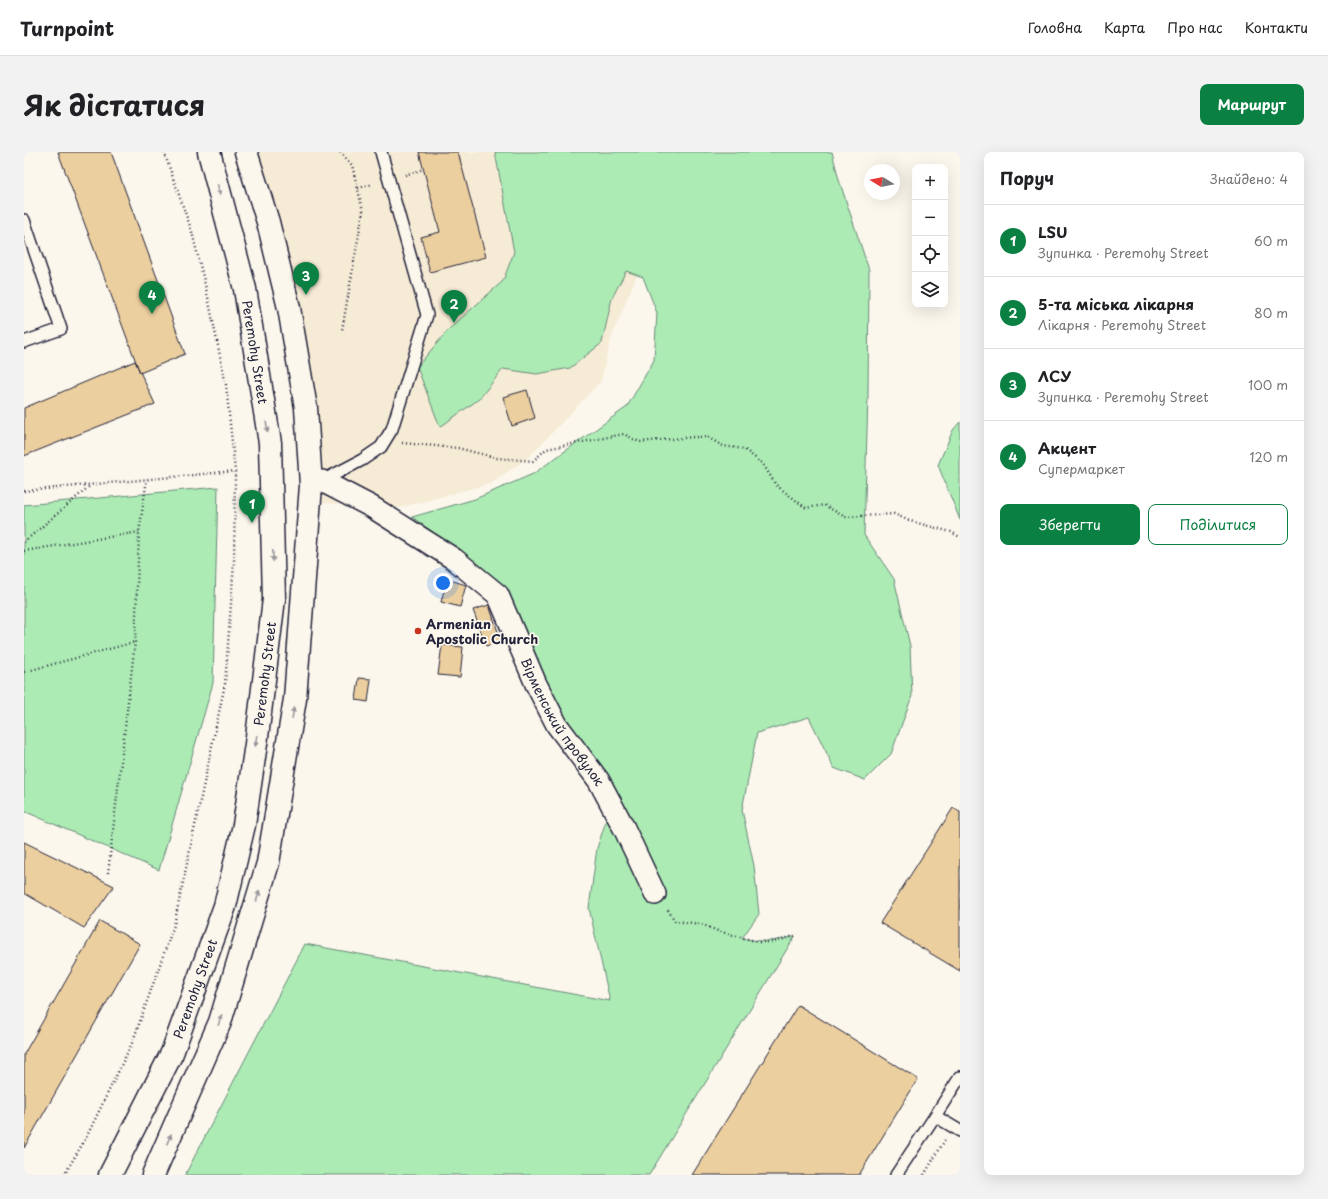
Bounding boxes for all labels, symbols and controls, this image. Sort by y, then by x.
text: Turnpoint [20,14,114,42]
text: Головна [1028,17,1082,38]
text: Карта [1104,17,1145,38]
text: Про нас [1167,17,1223,38]
text: Контакти [1245,17,1308,38]
text: Як дістатися [24,83,205,126]
button: Маршрут [1200,84,1304,125]
north arrow [864,164,900,200]
map controls [912,164,948,308]
button: + [912,164,948,200]
text: Поруч [1000,165,1054,191]
text: Знайдено: 4 [1210,169,1288,188]
one-way arrow [216,184,222,196]
button: − [912,200,948,236]
text: LSU [1038,220,1067,243]
text: 1 [1010,231,1016,250]
text: 60 m [1254,231,1288,250]
button: locate [912,236,948,272]
text: Зупинка · Peremohy Street [1038,243,1209,262]
pin: 3 [293,262,319,295]
button: layers [912,272,948,308]
pin: 4 [139,281,165,314]
pin: 2 [441,290,467,323]
text: 5-та міська лікарня [1038,292,1194,315]
street label: Peremohy Street [238,299,273,405]
text: 2 [1008,303,1018,322]
text: 80 m [1254,303,1288,322]
text: Лікарня · Peremohy Street [1038,315,1206,334]
text: ЛСУ [1038,364,1071,387]
text: 3 [1009,375,1017,394]
text: 100 m [1248,375,1288,394]
text: Зупинка · Peremohy Street [1038,387,1209,406]
one-way arrow [264,420,270,433]
text: Акцент [1038,436,1096,459]
text: 4 [1009,447,1017,466]
text: 120 m [1249,447,1288,466]
text: Супермаркет [1038,459,1125,478]
pin: 1 [239,490,265,523]
button: Зберегти [1000,504,1140,545]
button: Поділитися [1148,504,1288,545]
one-way arrow [270,550,276,563]
your location [433,573,453,593]
place label: Armenian Apostolic Church [426,614,538,648]
street label: Peremohy Street [248,621,280,727]
marker: Armenian Apostolic Church [413,626,423,636]
street label: Вірменський провулок [517,655,610,789]
one-way arrow [290,707,296,719]
one-way arrow [253,735,259,747]
one-way arrow [255,890,261,902]
street label: Peremohy Street [168,936,221,1041]
one-way arrow [218,1014,224,1026]
one-way arrow [166,1133,172,1145]

